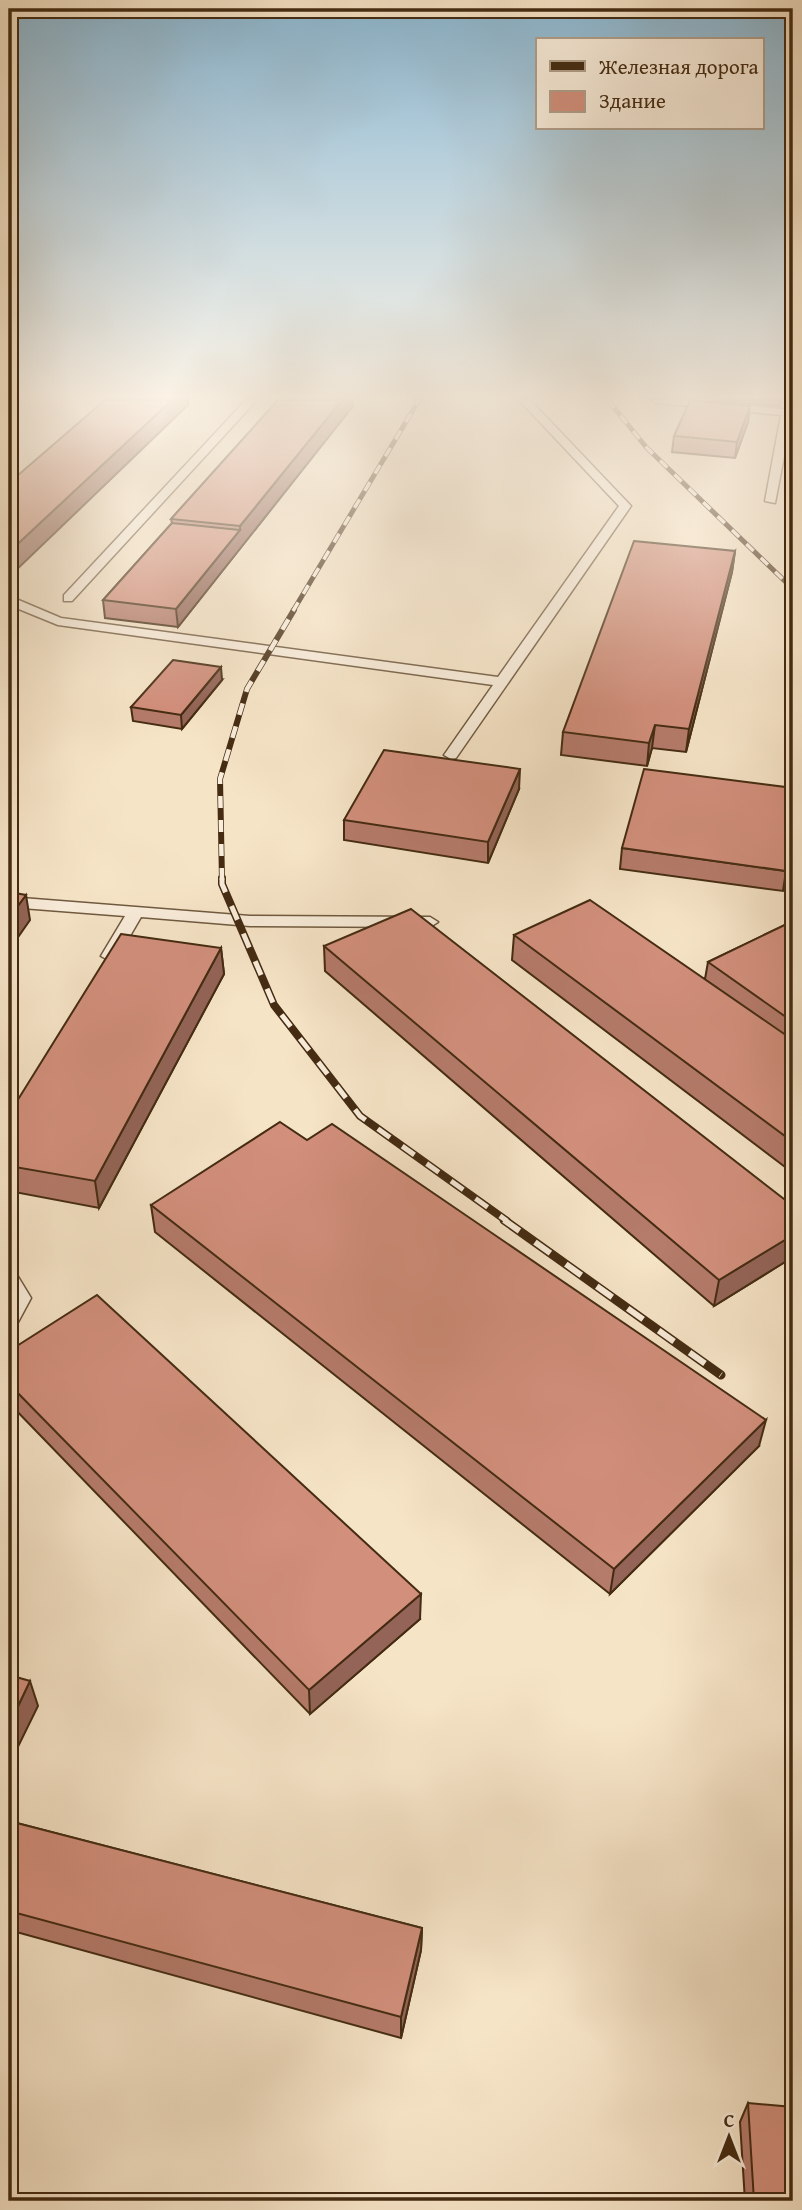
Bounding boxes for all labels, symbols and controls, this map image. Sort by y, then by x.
legend [536,38,764,130]
text: Железная дорога [598,51,759,82]
text: Здание [599,85,666,116]
north arrow [694,2102,764,2172]
text: С [724,2106,735,2134]

